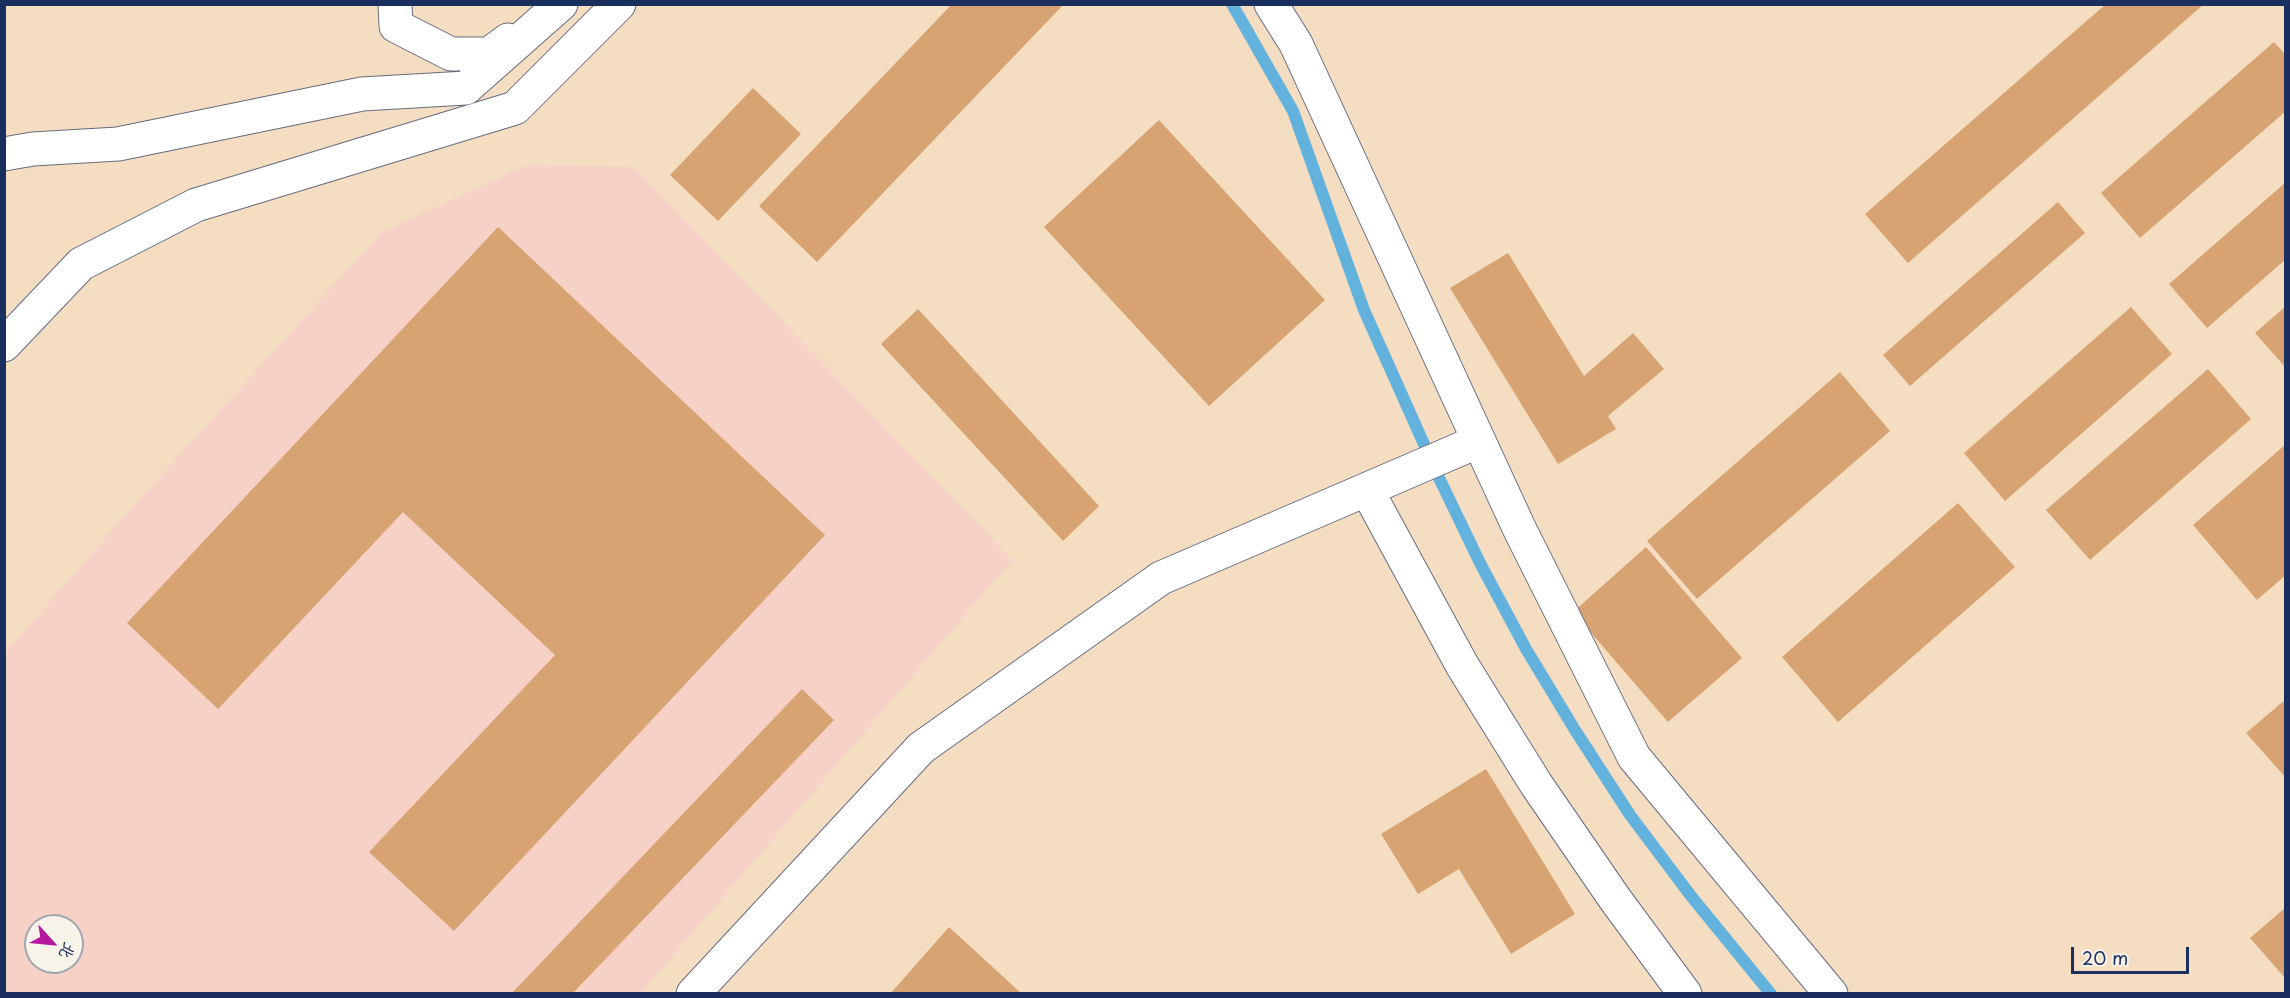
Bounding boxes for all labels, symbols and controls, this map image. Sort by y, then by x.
north arrow [24,914,84,974]
scale bar [2074,935,2192,973]
text: 北 [54,939,83,964]
text: 20 m [2082,944,2128,971]

